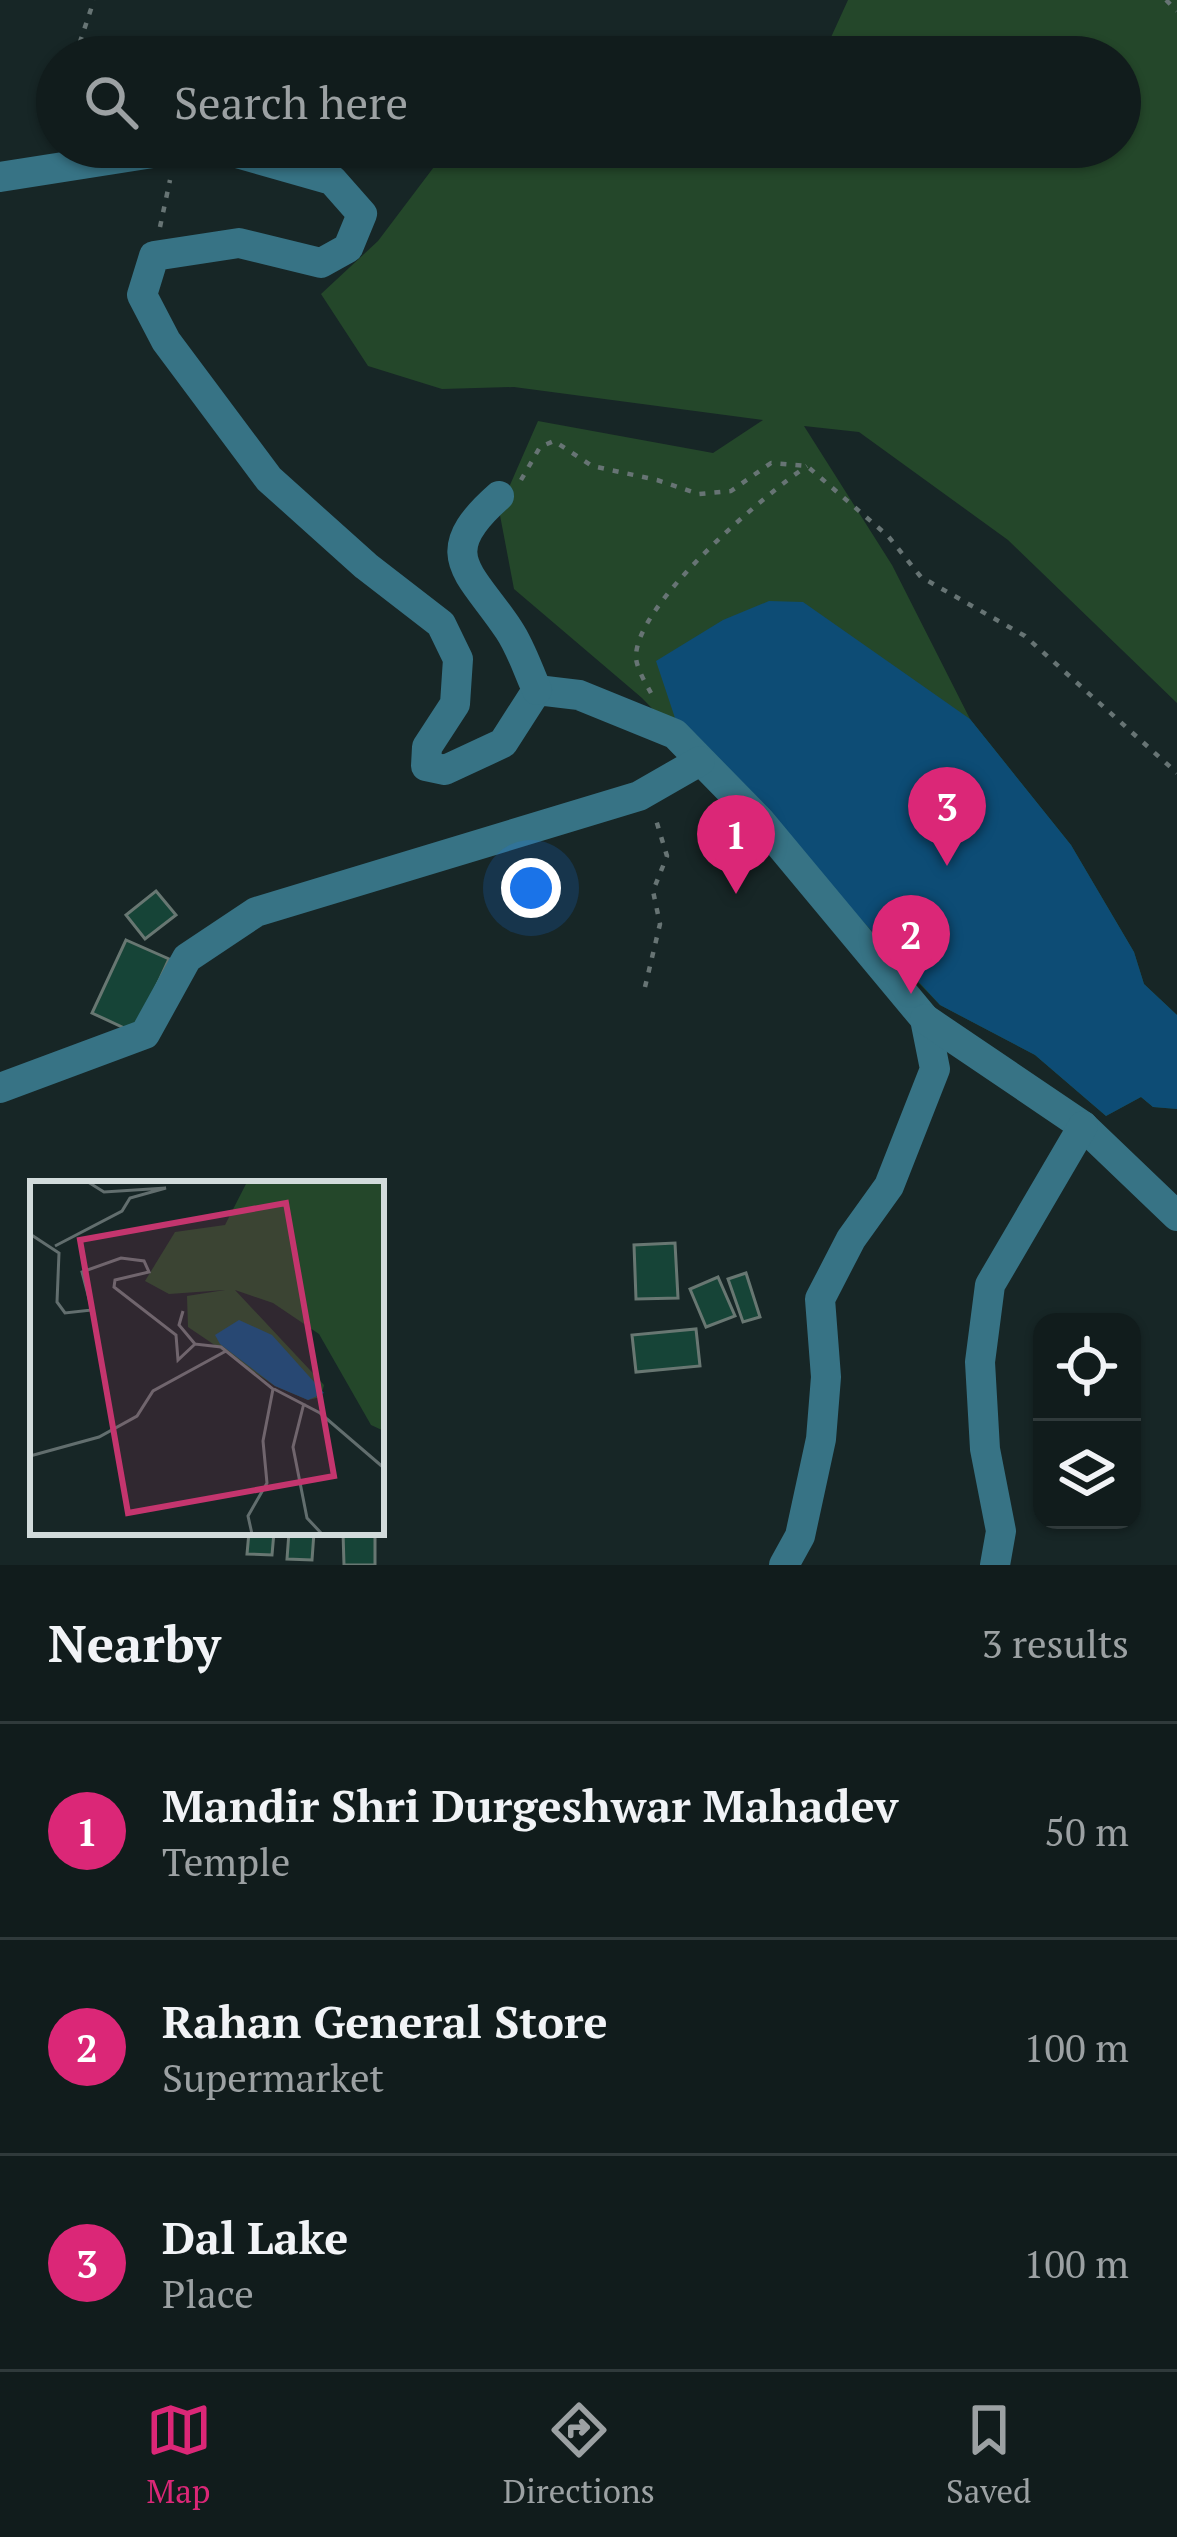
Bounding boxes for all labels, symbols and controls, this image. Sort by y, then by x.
search box [36,36,1141,168]
icon: search [78,69,144,135]
text: Search here [174,72,408,132]
pin: 3 [908,767,986,866]
pin: 1 [697,795,775,894]
your location [501,858,561,918]
pin: 2 [872,895,950,994]
inset map [30,1181,384,1535]
map controls [1033,1313,1141,1529]
button: locate [1033,1313,1141,1421]
button: layers [1033,1421,1141,1529]
text: Nearby [48,1609,221,1677]
text: 3 results [982,1617,1129,1669]
text: Mandir Shri Durgeshwar Mahadev [162,1775,898,1835]
text: 1 [76,1805,98,1857]
text: 50 m [1044,1805,1129,1857]
text: Temple [162,1835,290,1887]
text: Rahan General Store [162,1991,608,2051]
text: 2 [76,2021,98,2073]
text: 100 m [1024,2021,1129,2073]
text: Supermarket [162,2051,384,2103]
text: Dal Lake [162,2207,348,2267]
text: 3 [76,2237,98,2289]
text: 100 m [1024,2237,1129,2289]
text: Place [162,2267,254,2319]
tab: Map [146,2397,212,2512]
tab: Directions [503,2397,655,2512]
tab: Saved [946,2397,1031,2512]

